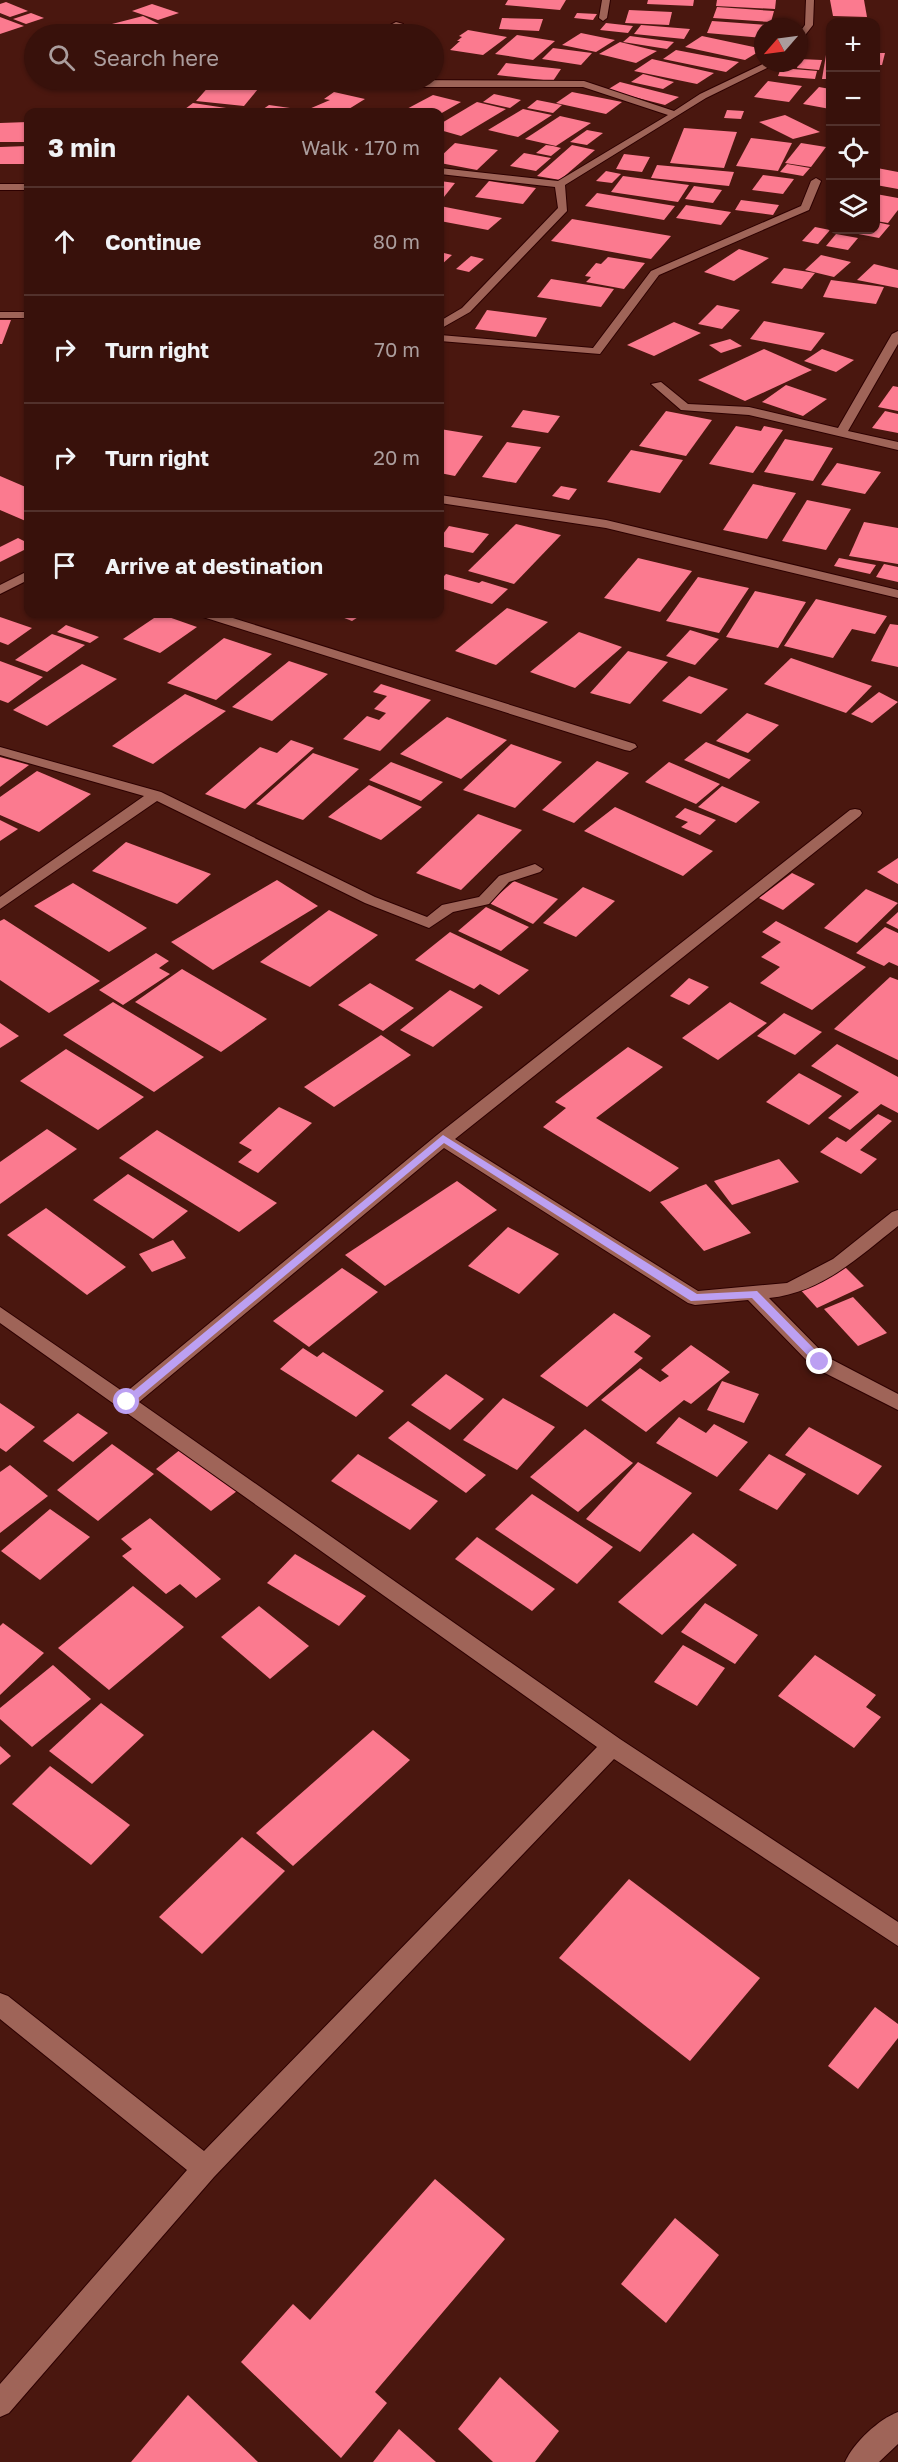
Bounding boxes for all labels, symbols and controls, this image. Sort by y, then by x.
north arrow [754,18,808,72]
map controls [826,18,880,234]
button: + [826,18,880,72]
search box [24,24,444,90]
icon: search [45,41,78,74]
text: Search here [93,44,219,71]
button: − [826,72,880,126]
button: locate [826,126,880,180]
text: 3 min [48,132,116,163]
text: Walk · 170 m [301,135,420,159]
button: layers [826,180,880,234]
icon: ahead [48,225,81,258]
text: Continue [105,228,201,255]
text: 80 m [373,229,420,253]
icon: right [48,333,81,366]
text: Turn right [105,336,209,363]
text: 70 m [374,337,420,361]
icon: right [48,441,81,474]
text: Turn right [105,444,209,471]
text: 20 m [373,445,420,469]
icon: arrive [48,549,81,582]
text: Arrive at destination [105,552,323,579]
route end [806,1348,832,1374]
route start [113,1388,139,1414]

